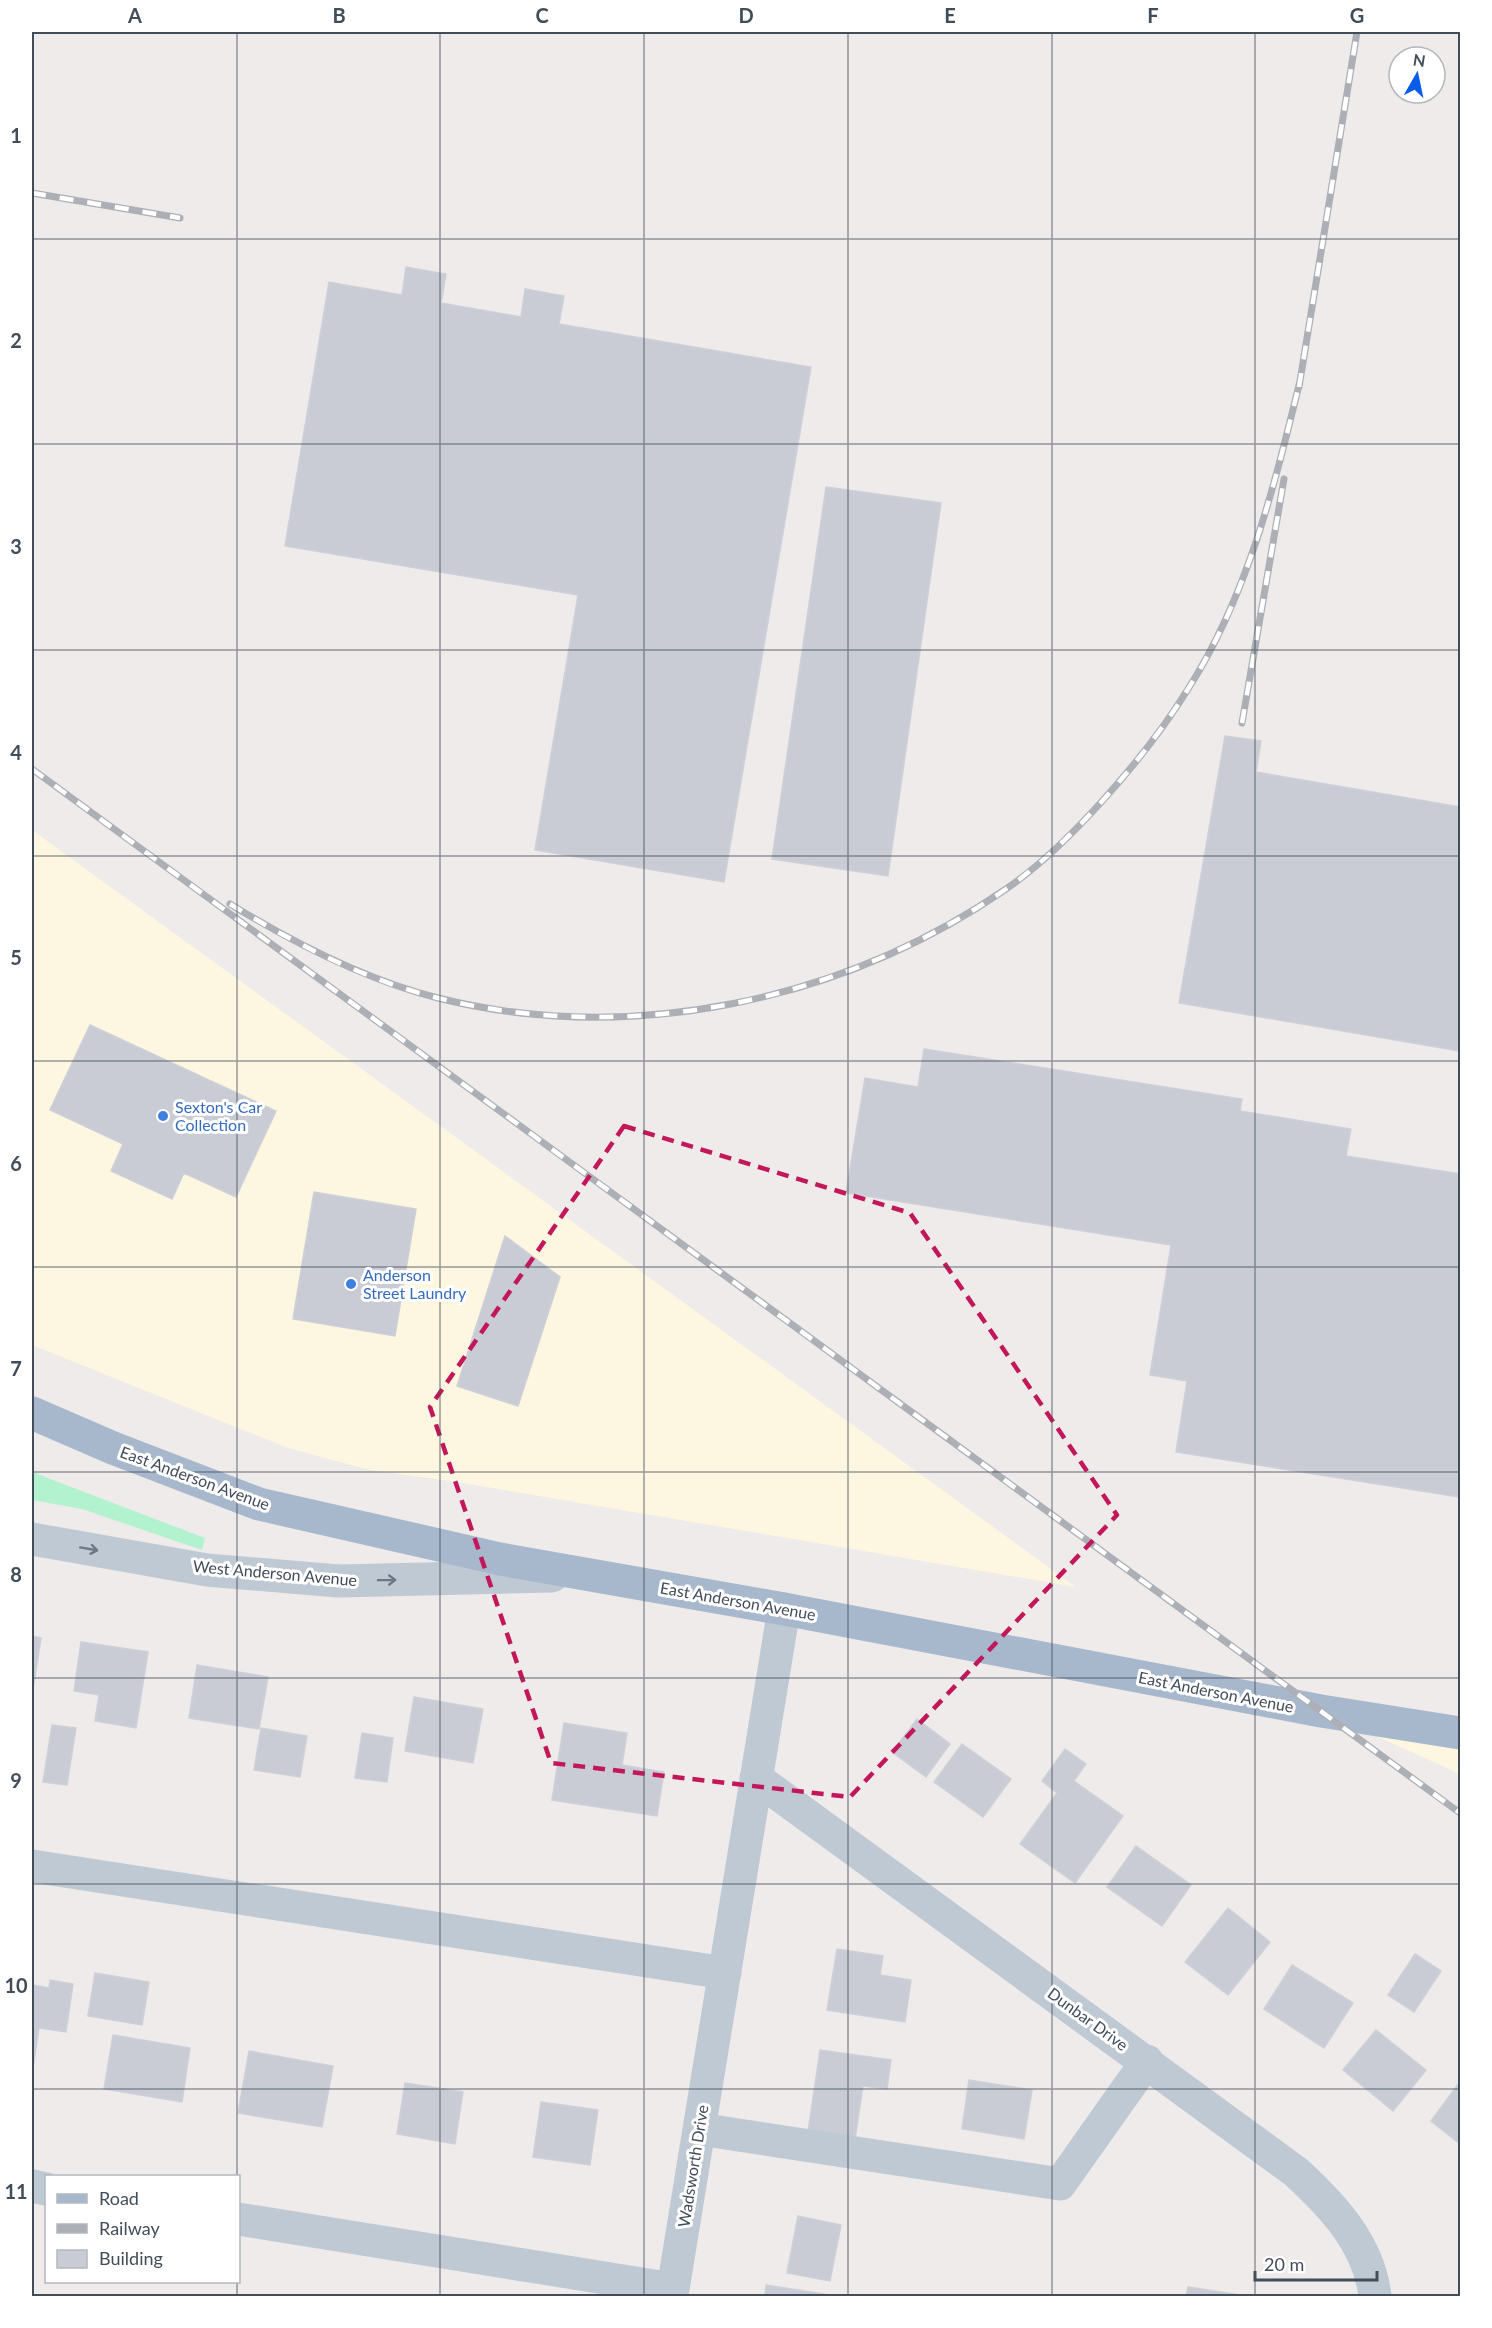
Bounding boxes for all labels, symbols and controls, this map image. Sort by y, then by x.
text: A [127,3,142,27]
text: B [332,3,346,27]
text: C [535,3,549,27]
text: D [738,3,754,27]
text: E [944,3,956,27]
text: F [1147,3,1159,27]
text: G [1350,3,1364,27]
north arrow [1387,45,1447,105]
text: N [1412,49,1427,70]
text: 1 [10,123,22,147]
text: 2 [10,328,22,352]
text: 3 [10,534,22,558]
text: 4 [10,740,22,764]
text: 5 [10,945,22,969]
place label: Sexton's Car Collection [175,1097,262,1134]
marker: Sexton's Car Collection [156,1109,170,1123]
text: 6 [10,1151,22,1175]
place label: Anderson Street Laundry [363,1265,467,1302]
marker: Anderson Street Laundry [344,1277,358,1291]
text: 7 [10,1356,22,1380]
street label: East Anderson Avenue [118,1442,273,1513]
one-way arrow [79,1544,98,1555]
street label: West Anderson Avenue [192,1556,358,1589]
text: 8 [10,1562,22,1586]
one-way arrow [376,1574,396,1586]
street label: East Anderson Avenue [659,1577,817,1624]
street label: East Anderson Avenue [1137,1667,1295,1716]
text: 9 [10,1768,22,1792]
text: 10 [4,1973,28,1997]
street label: Dunbar Drive [1044,1983,1132,2054]
street label: Wadsworth Drive [673,2103,712,2229]
legend [45,2175,240,2283]
text: 11 [4,2179,28,2203]
text: Road [99,2187,139,2209]
text: Railway [99,2217,160,2239]
scale bar [1255,2244,1376,2282]
text: Building [99,2247,163,2269]
text: 20 m [1264,2253,1304,2275]

